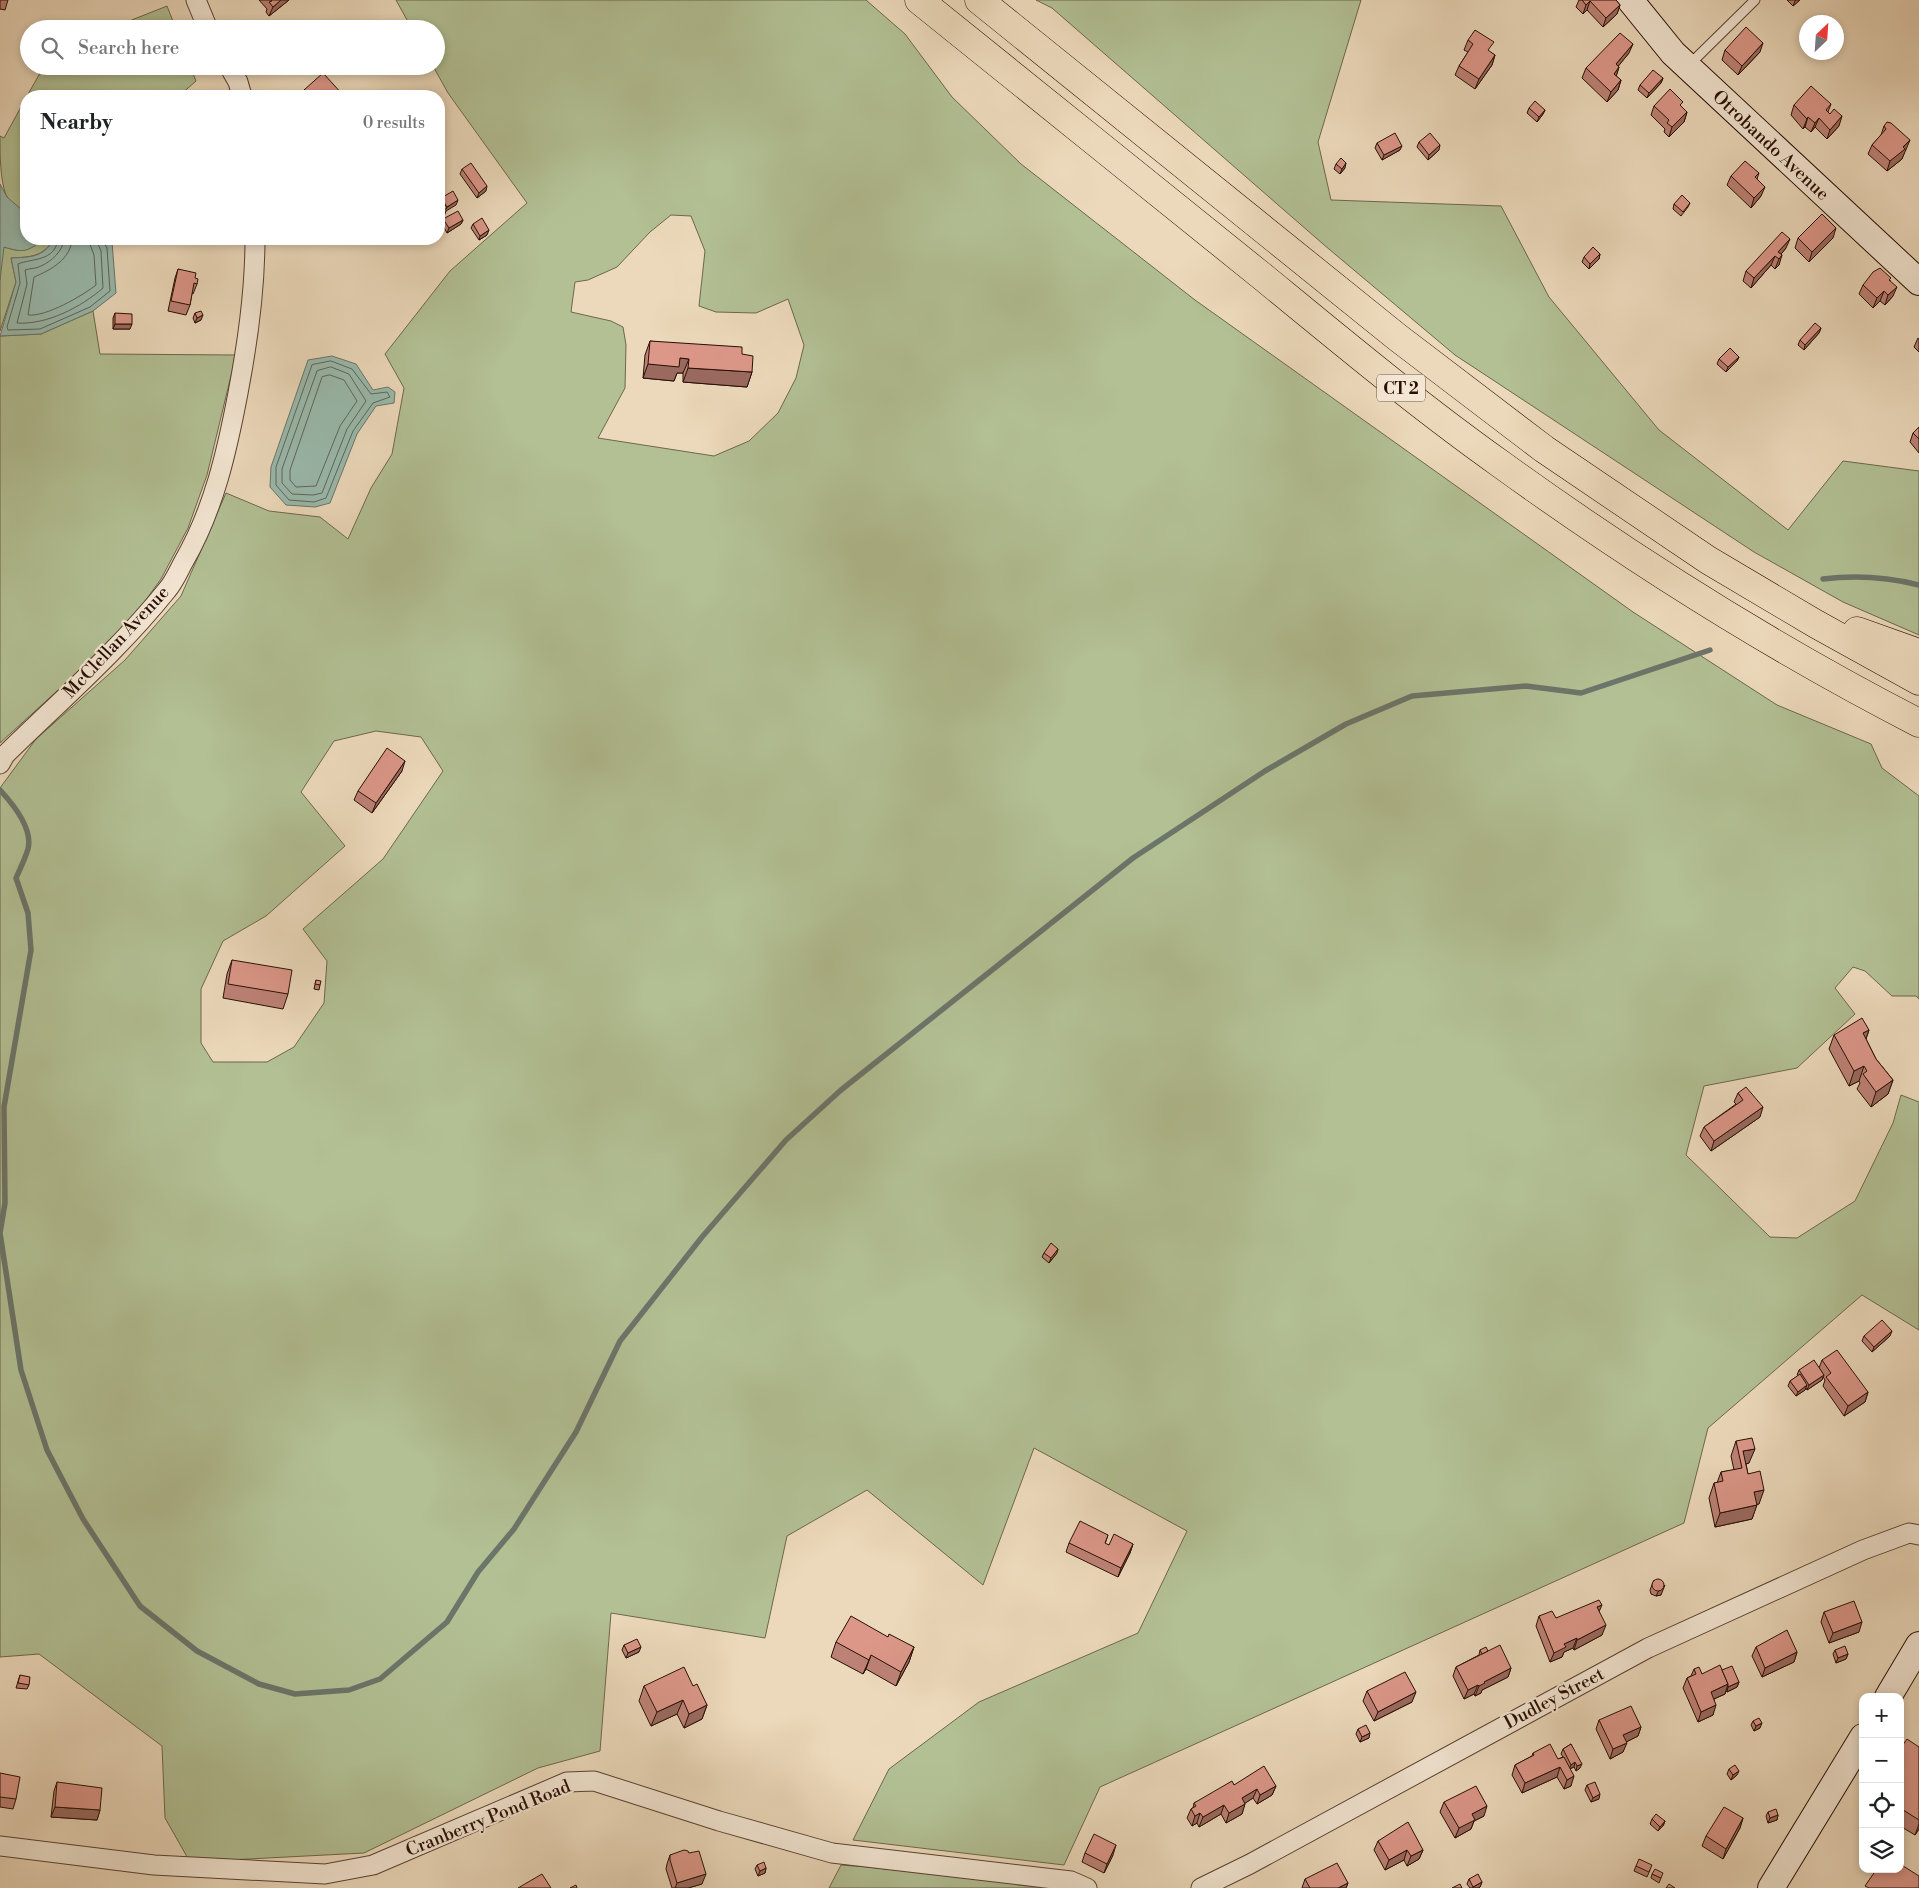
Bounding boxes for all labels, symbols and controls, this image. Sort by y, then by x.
north arrow [1799,15,1844,60]
search box [20,20,445,75]
icon: search [38,34,66,62]
text: Search here [78,36,179,60]
street label: Otrobando Avenue [1707,85,1834,205]
text: Nearby [40,110,113,136]
text: 0 results [363,113,425,133]
road number: CT 2 [1377,374,1425,402]
street label: McClellan Avenue [58,581,174,703]
street label: Dudley Street [1500,1662,1609,1734]
map controls [1859,1693,1904,1873]
button: + [1859,1693,1904,1738]
button: − [1859,1738,1904,1783]
street label: Cranberry Pond Road [402,1775,575,1862]
button: locate [1859,1783,1904,1828]
button: layers [1859,1828,1904,1873]

